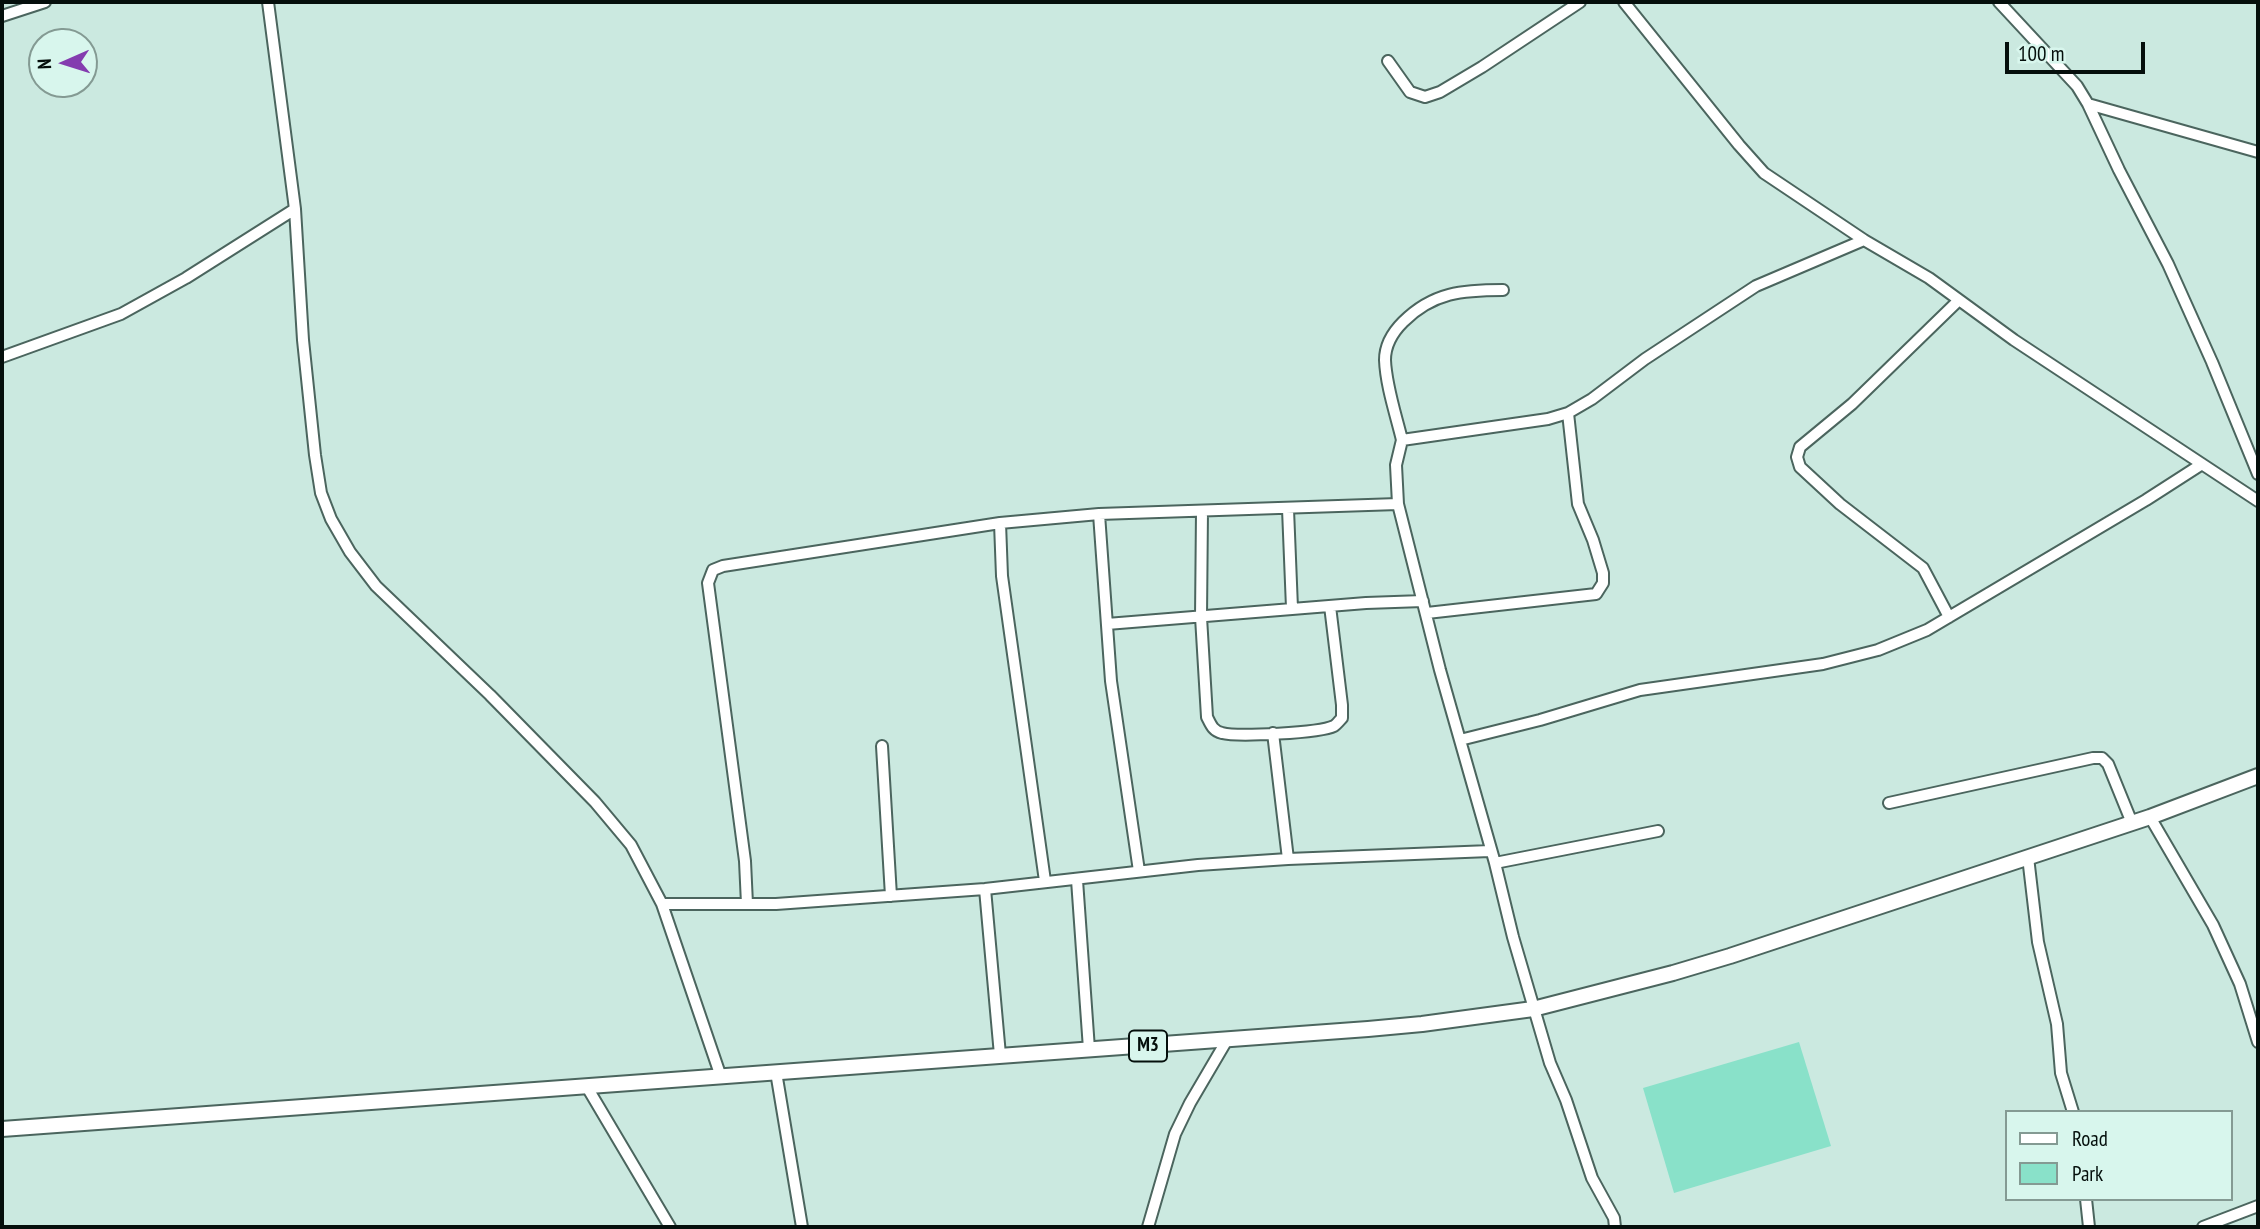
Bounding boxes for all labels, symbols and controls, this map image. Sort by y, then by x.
north arrow [28,28,98,98]
scale bar [2008,28,2148,72]
text: 100 m [2018,40,2064,67]
text: N [32,58,56,70]
road number: M3 [1129,1030,1167,1062]
legend [2004,1110,2232,1201]
text: Road [2072,1125,2108,1152]
text: Park [2072,1160,2103,1187]

